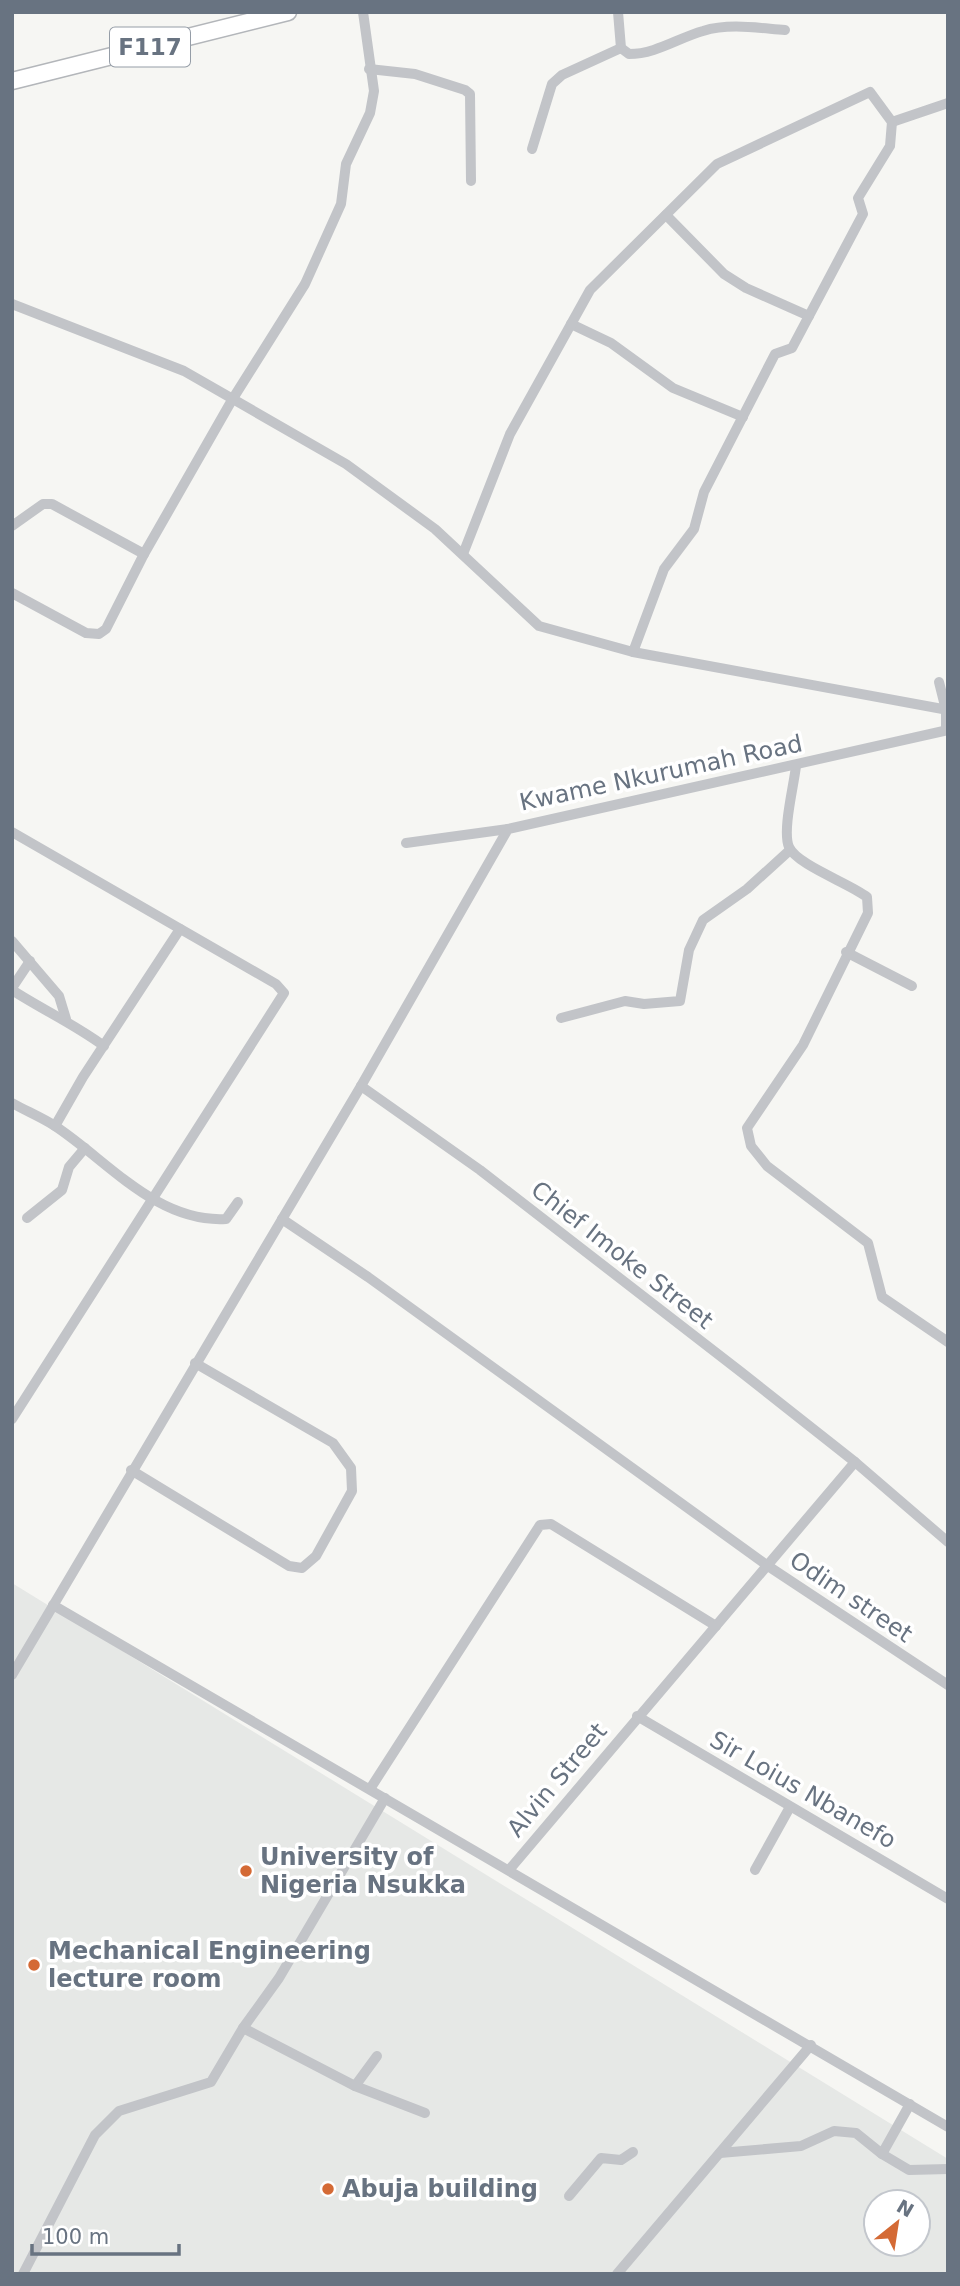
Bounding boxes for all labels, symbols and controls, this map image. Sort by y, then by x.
road number: F117 [110,28,190,66]
street label: Kwame Nkurumah Road [517,729,805,817]
street label: Chief Imoke Street [526,1175,718,1335]
street label: Odim street [784,1546,918,1648]
street label: Alvin Street [501,1717,613,1843]
street label: Sir Loius Nbanefo [705,1725,901,1855]
place label: University of Nigeria Nsukka [260,1843,466,1899]
marker: University of Nigeria Nsukka [238,1863,254,1879]
place label: Mechanical Engineering lecture room [48,1937,371,1993]
marker: Mechanical Engineering lecture room [26,1957,42,1973]
place label: Abuja building [342,2175,538,2203]
marker: Abuja building [320,2181,336,2197]
north arrow [862,2188,932,2258]
text: N [893,2195,918,2222]
scale bar [32,2212,178,2256]
text: 100 m [42,2225,109,2249]

